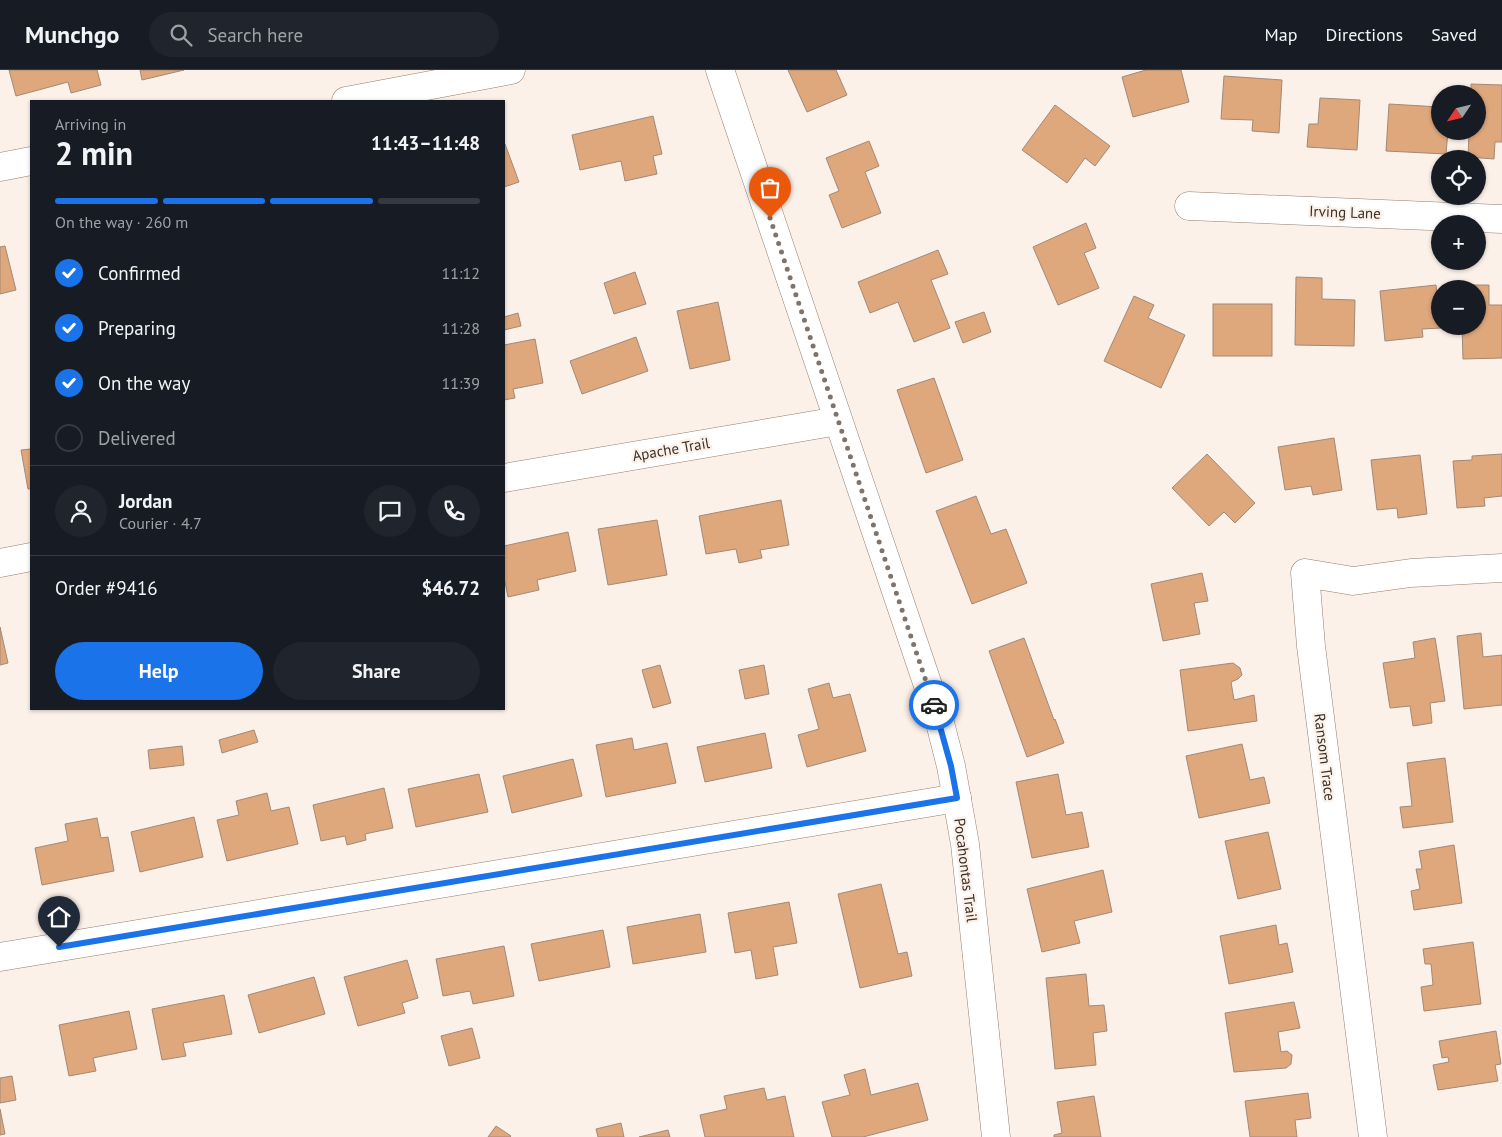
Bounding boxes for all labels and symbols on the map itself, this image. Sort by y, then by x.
north arrow [1431,85,1486,140]
pin [749,167,791,218]
street label: Irving Lane [1309,201,1381,223]
street label: Apache Trail [631,433,712,465]
courier [909,680,959,730]
street label: Ransom Trace [1310,712,1340,802]
street label: Pocahontas Trail [950,817,982,924]
pin [38,896,80,947]

